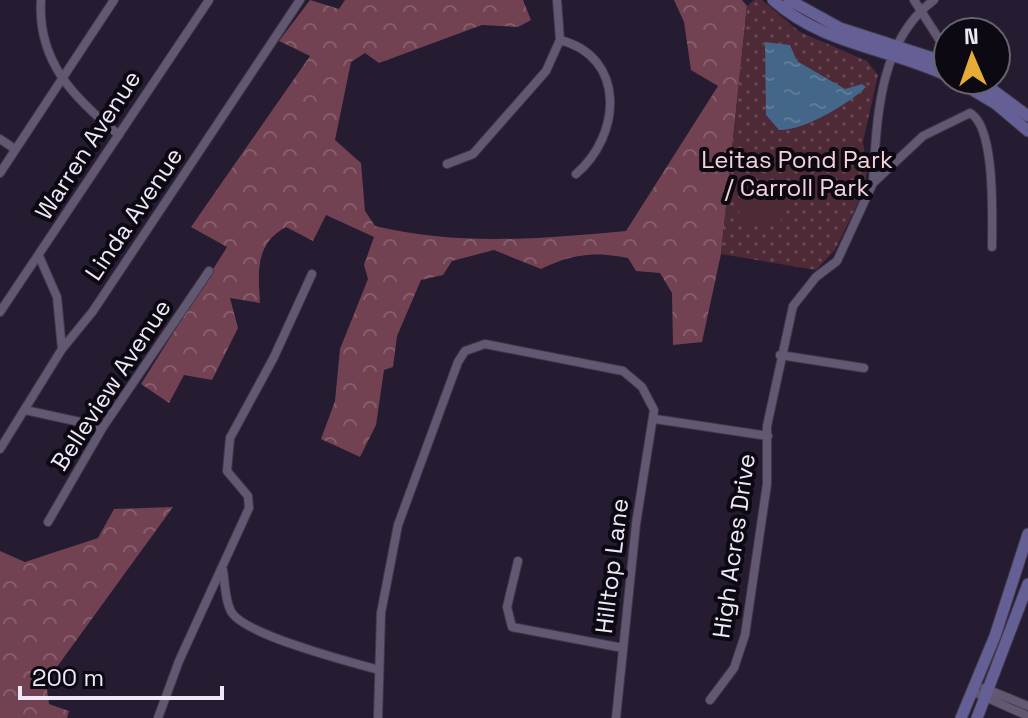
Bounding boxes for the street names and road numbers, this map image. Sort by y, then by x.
street label: Warren Avenue [28,64,147,225]
street label: Linda Avenue [78,141,189,286]
street label: Belleview Avenue [44,293,178,476]
street label: High Acres Drive [705,452,762,640]
street label: Hilltop Lane [588,496,635,635]

